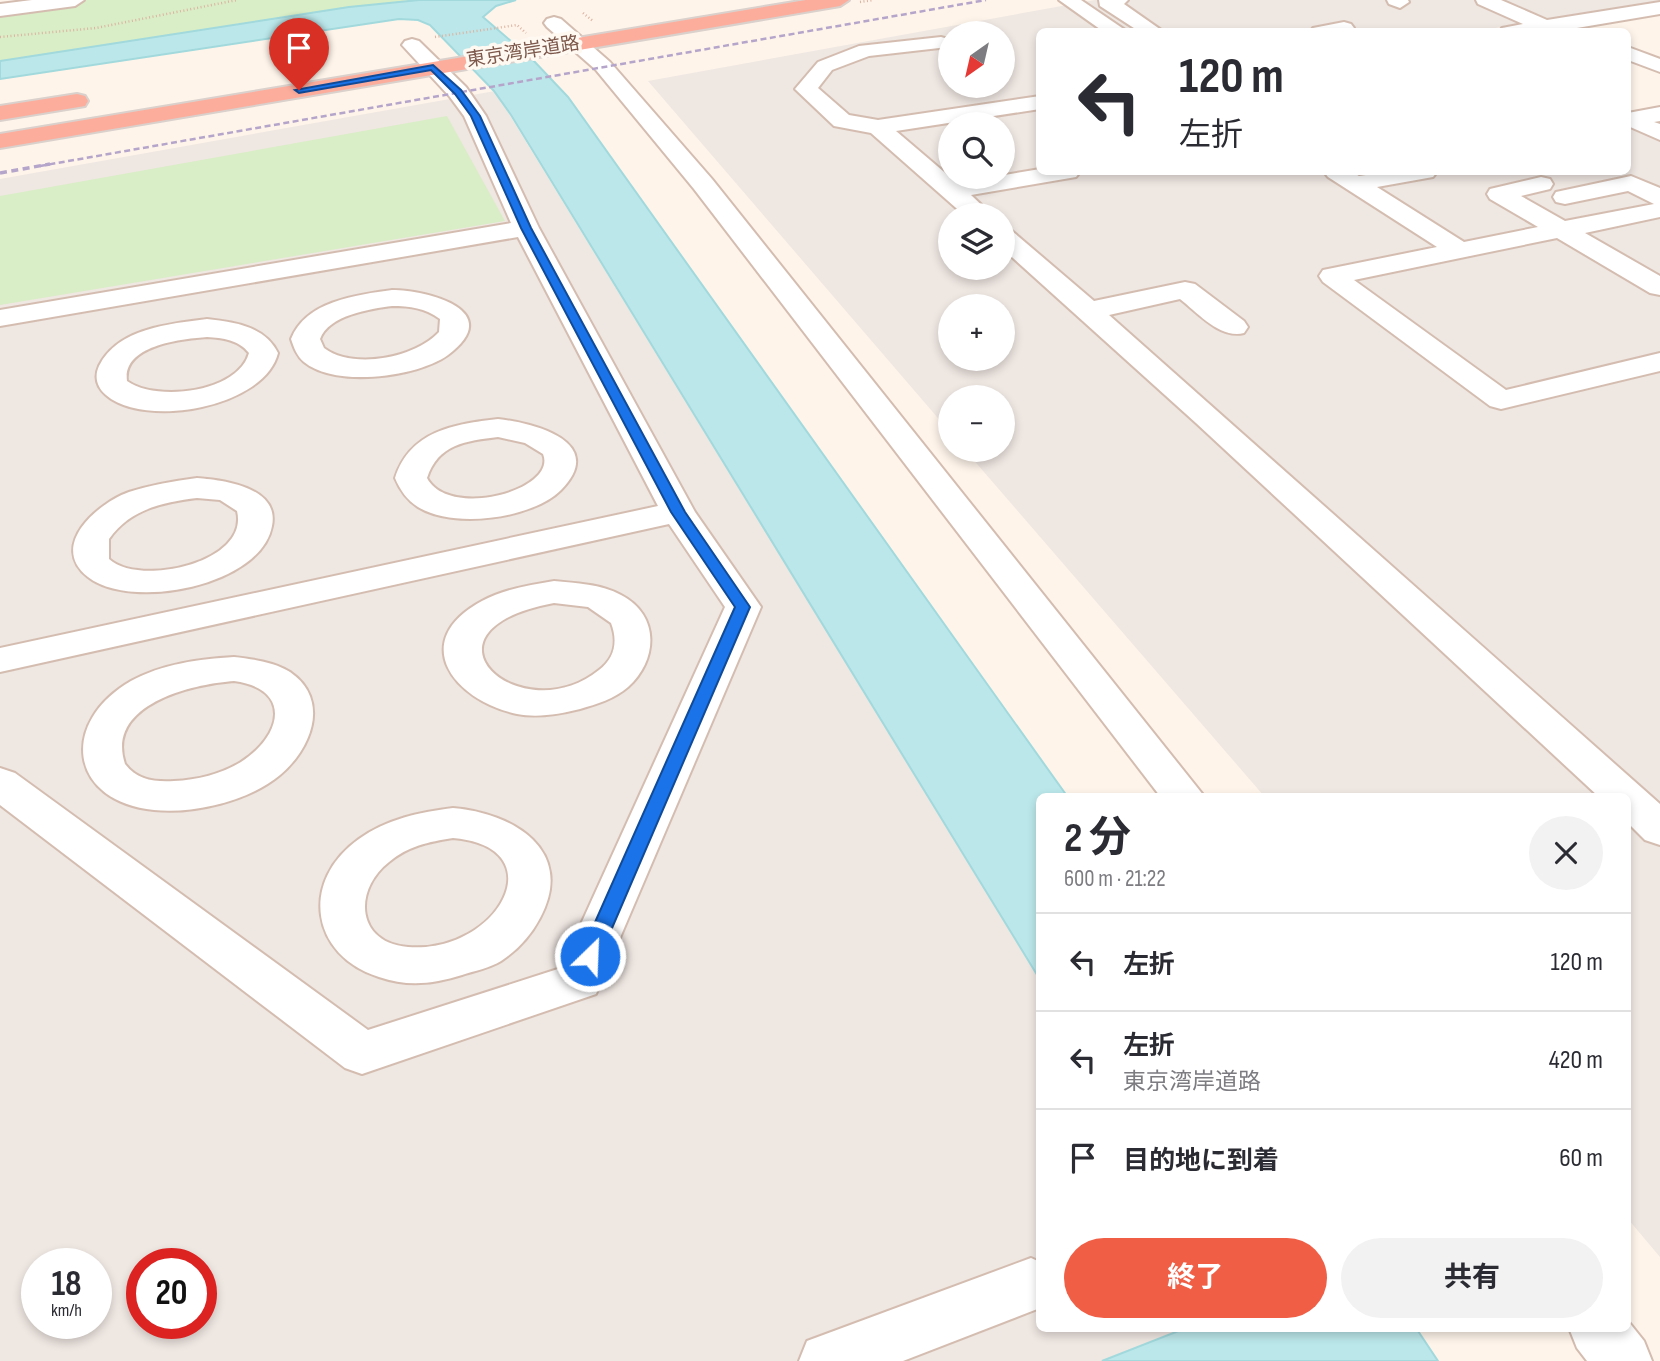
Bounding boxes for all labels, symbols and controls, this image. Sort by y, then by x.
pin [269,18,329,90]
north arrow [938,21,1015,98]
map controls [938,21,1015,462]
icon: arrive [280,29,318,67]
street label: 東京湾岸道路 [465,32,581,72]
text: 120 m [1179,48,1284,107]
icon: left [1064,56,1155,147]
button: search [938,112,1015,189]
text: 左折 [1179,116,1243,155]
button: layers [938,203,1015,280]
button: + [938,294,1015,371]
button: − [938,385,1015,462]
text: 2 分 [1064,813,1131,864]
button: close [1529,816,1603,890]
text: 600 m · 21:22 [1064,865,1166,893]
position arrow [553,919,627,993]
icon: left [1064,943,1102,981]
text: 120 m [1550,947,1603,978]
text: 左折 [1123,950,1175,981]
text: 左折 [1123,1031,1175,1062]
icon: left [1064,1041,1102,1079]
text: 420 m [1549,1045,1603,1076]
text: 東京湾岸道路 [1123,1068,1261,1096]
icon: arrive [1064,1139,1102,1177]
text: 60 m [1559,1143,1603,1174]
text: 目的地に到着 [1123,1146,1279,1177]
button: 終了 [1064,1238,1327,1318]
button: 共有 [1341,1238,1603,1318]
speed limit sign: 20 [126,1248,217,1339]
text: 18 [51,1263,82,1306]
text: km/h [51,1300,82,1321]

